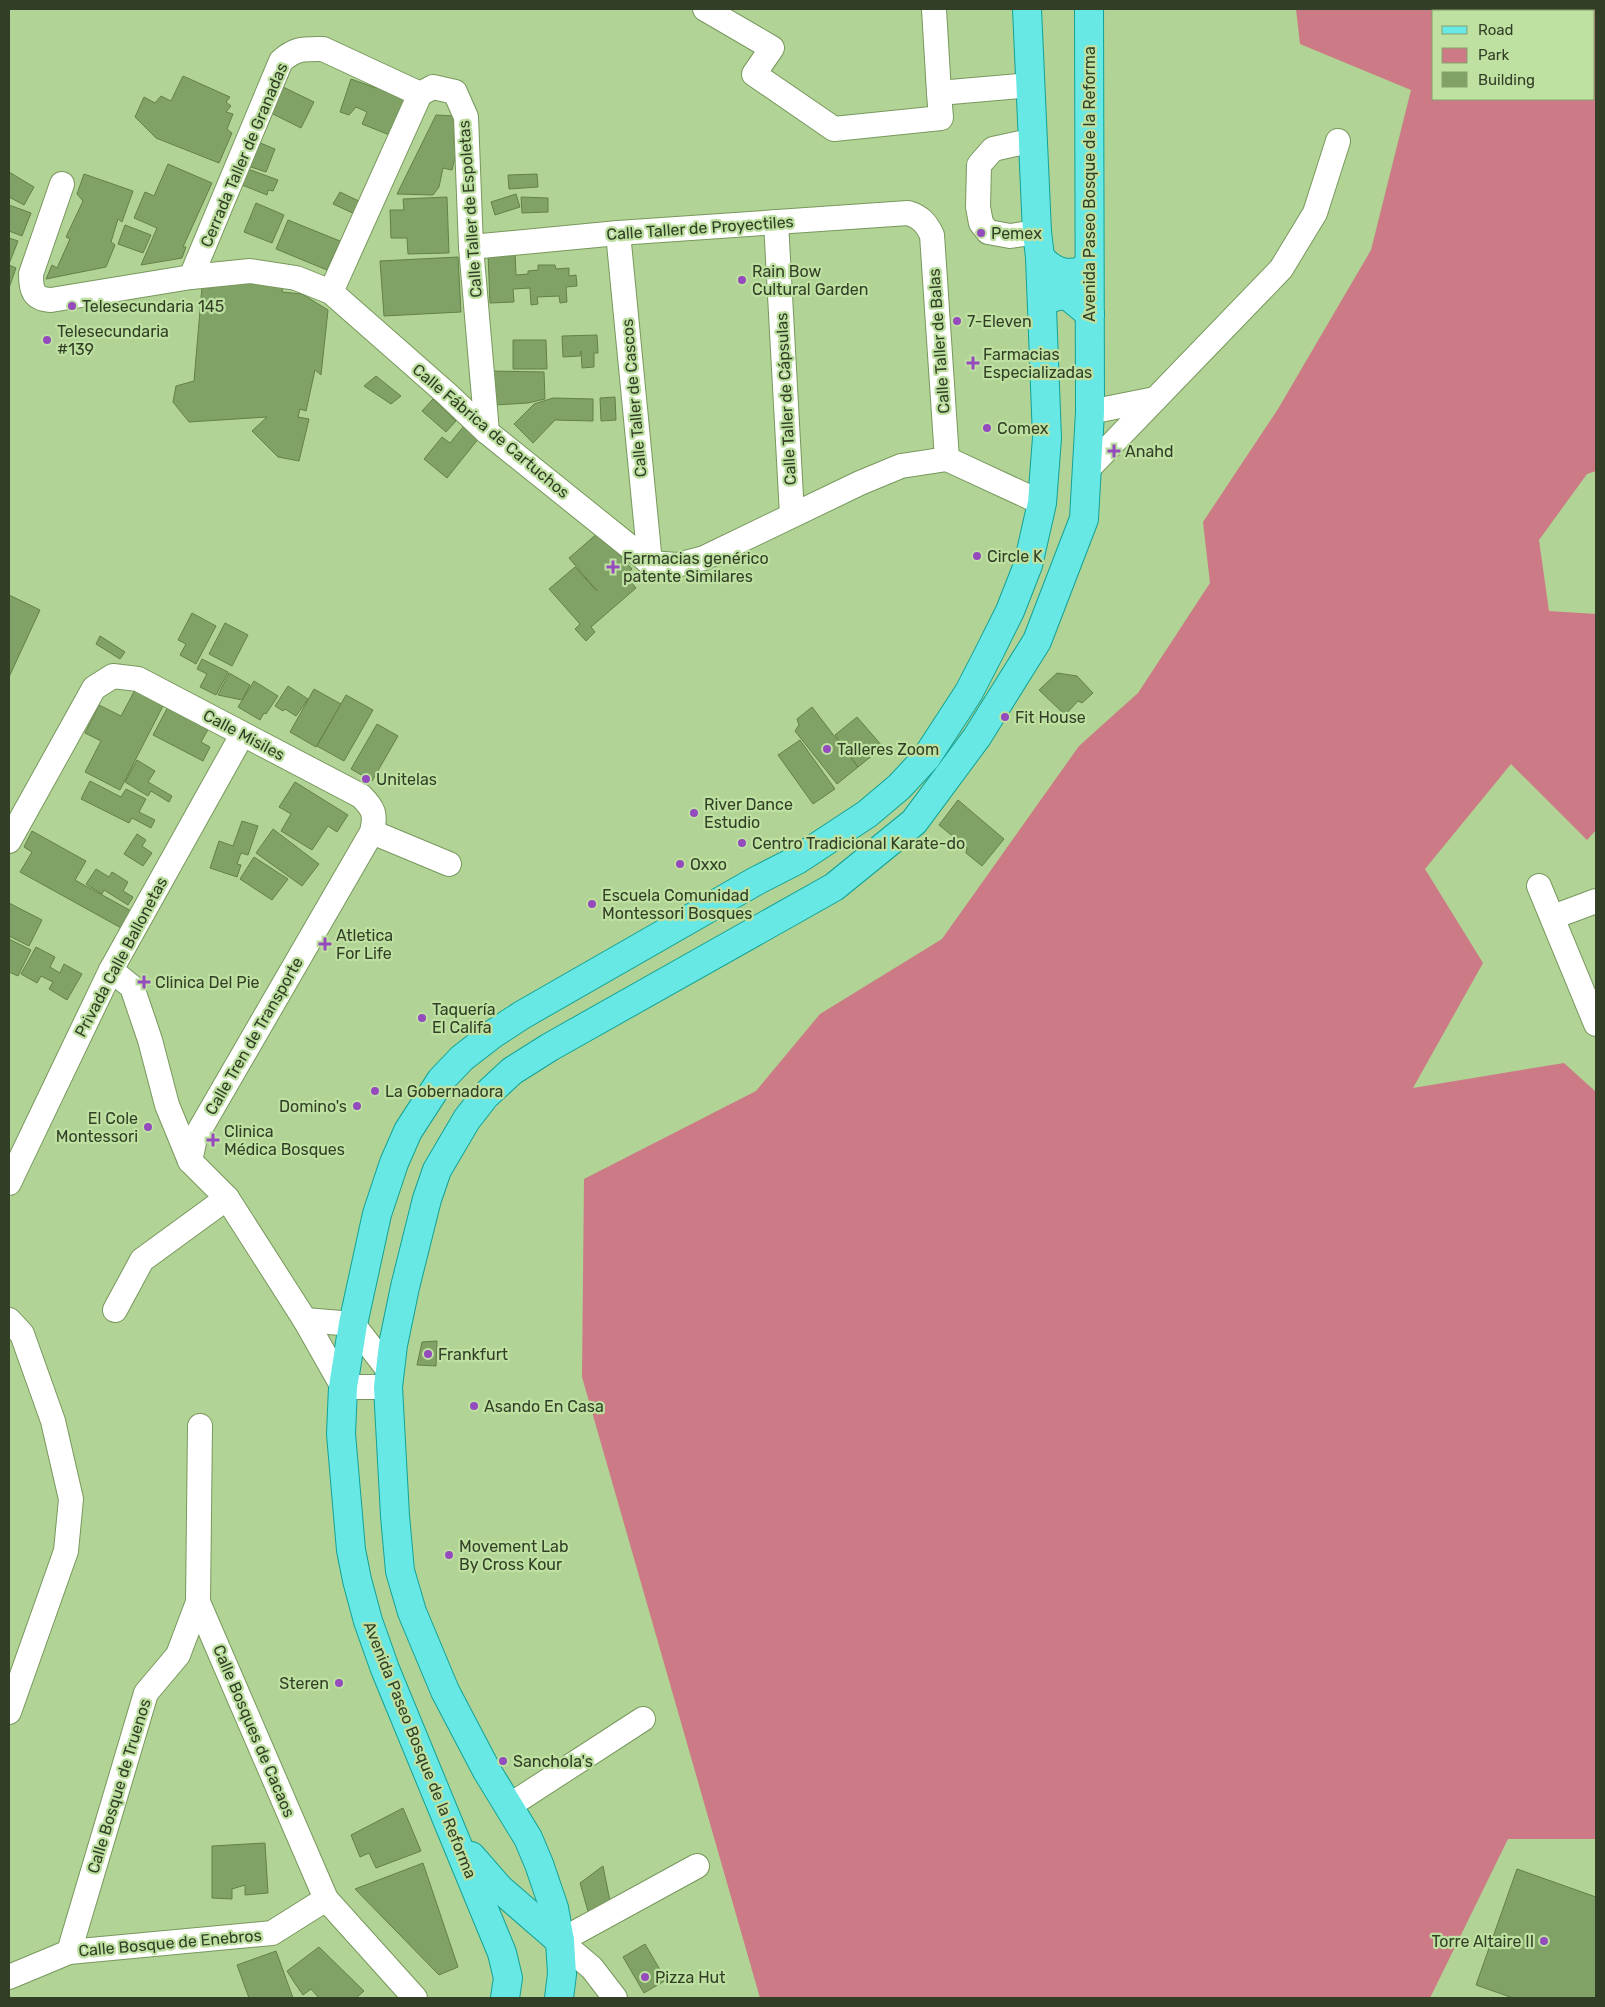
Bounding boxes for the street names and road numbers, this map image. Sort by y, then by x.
street label: Avenida Paseo Bosque de la Reforma [1080,46,1099,322]
street label: Cerrada Taller de Granadas [196,60,292,250]
street label: Calle Taller de Espoletas [454,120,486,298]
street label: Calle Taller de Proyectiles [606,212,794,244]
street label: Calle Taller de Balas [924,268,954,414]
street label: Calle Taller de Cápsulas [772,312,800,486]
street label: Calle Taller de Cascos [618,318,650,478]
street label: Calle Fábrica de Cartuchos [409,360,573,502]
street label: Calle Misiles [200,706,288,764]
street label: Privada Calle Ballonetas [71,874,171,1040]
street label: Calle Tren de Transporte [201,954,307,1118]
street label: Avenida Paseo Bosque de la Reforma [360,1619,480,1881]
street label: Calle Bosques de Cacaos [209,1642,299,1820]
street label: Calle Bosque de Truenos [83,1696,155,1876]
street label: Calle Bosque de Enebros [78,1926,262,1960]

